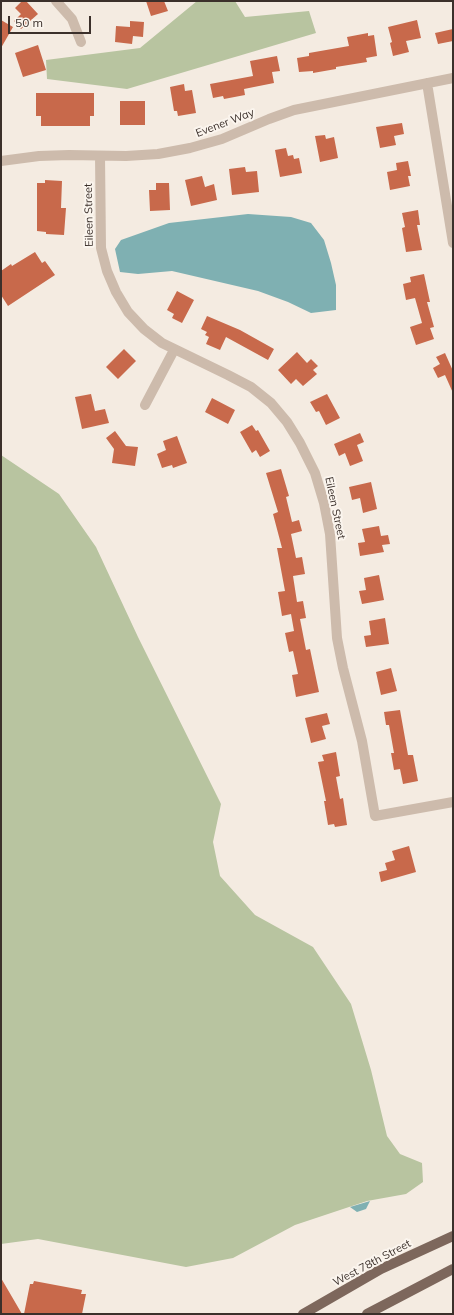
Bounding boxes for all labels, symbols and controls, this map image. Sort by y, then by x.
scale bar [10,8,93,34]
text: 50 m [15,15,43,30]
street label: Evener Way [194,106,256,140]
street label: Eileen Street [82,183,96,247]
street label: Eileen Street [322,476,348,540]
street label: West 78th Street [331,1237,413,1289]

